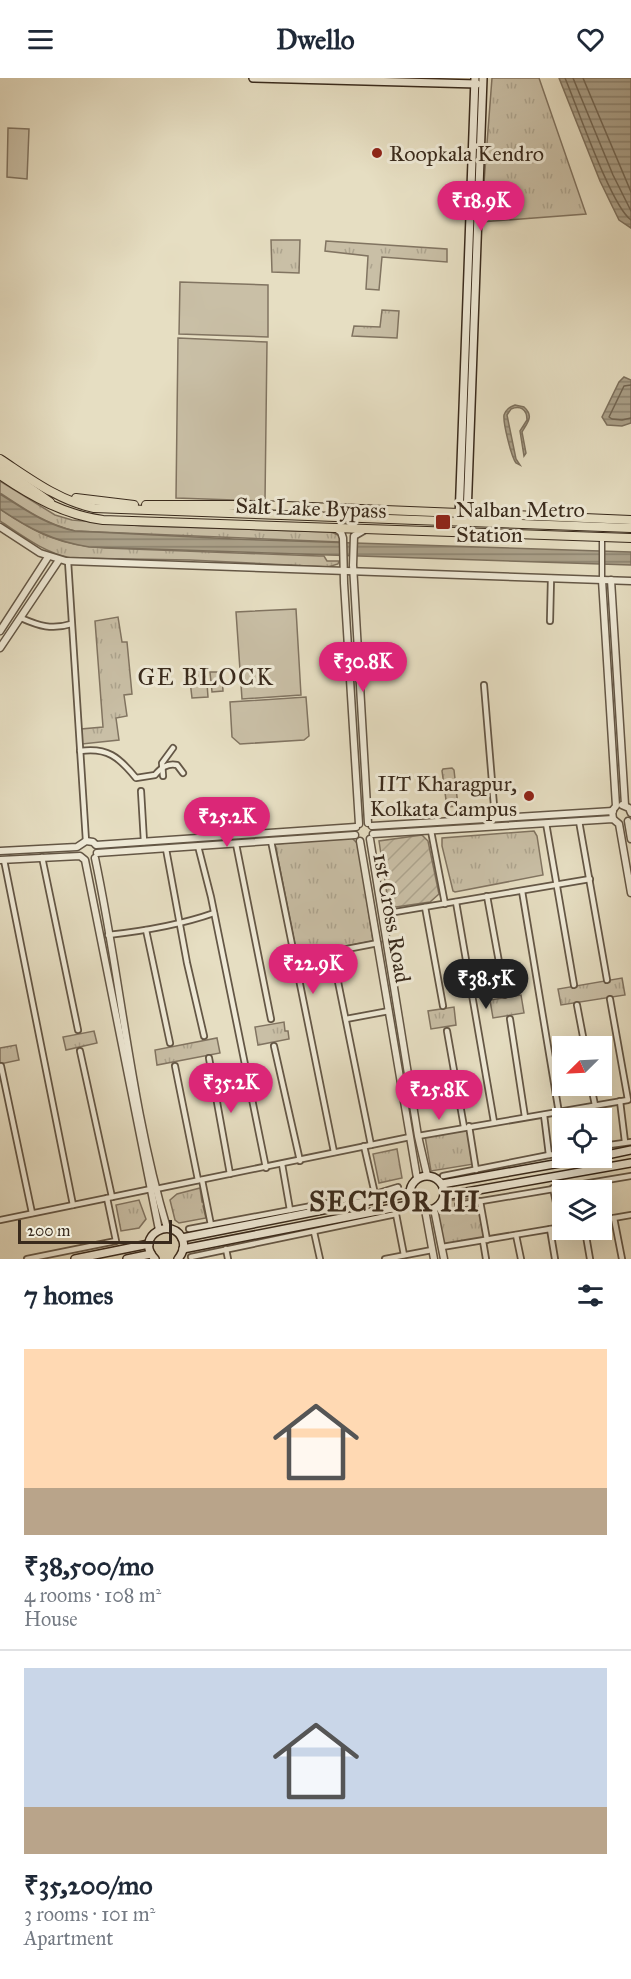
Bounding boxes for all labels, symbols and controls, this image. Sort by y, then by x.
icon: menu [24,23,57,56]
text: Dwello [276,23,355,56]
icon: heart [574,23,607,56]
place label: Roopkala Kendro [389,140,544,167]
marker: Roopkala Kendro [370,146,384,160]
pin: ₹18.9K [432,181,530,232]
text: ₹18.9K [451,188,511,212]
street label: Salt Lake Bypass [235,492,387,524]
place label: Nalban Metro Station [456,496,585,548]
marker: Nalban Metro Station [434,513,452,531]
pin: ₹30.8K [314,642,412,693]
text: ₹30.8K [333,649,393,673]
district label: GE BLOCK [137,662,275,692]
place label: IIT Kharagpur, Kolkata Campus [370,770,517,822]
marker: IIT Kharagpur, Kolkata Campus [522,789,536,803]
pin: ₹25.2K [178,797,276,848]
text: ₹25.2K [198,804,256,828]
street label: 1st Cross Road [367,851,417,985]
pin: ₹22.9K [264,944,362,995]
text: ₹22.9K [283,951,343,975]
pin: ₹38.5K [437,959,535,1010]
text: ₹38.5K [457,966,515,990]
north arrow [552,1036,612,1096]
map controls [552,1036,612,1240]
pin: ₹35.2K [182,1063,280,1114]
text: ₹35.2K [203,1070,259,1094]
pin: ₹25.8K [390,1070,488,1121]
text: ₹25.8K [410,1077,468,1101]
button: locate [552,1108,612,1168]
button: layers [552,1180,612,1240]
district label: SECTOR III [309,1184,481,1219]
scale bar [18,1217,172,1244]
text: 200 m [27,1221,70,1240]
text: 7 homes [24,1279,113,1311]
icon: filters [574,1279,607,1312]
icon: home [262,1388,370,1496]
text: ₹38,500/mo [24,1550,154,1582]
text: 4 rooms · 108 m² [24,1583,161,1607]
text: House [24,1607,78,1631]
icon: home [262,1707,370,1815]
text: ₹35,200/mo [24,1869,153,1901]
text: 3 rooms · 101 m² [24,1902,155,1926]
text: Apartment [24,1926,113,1950]

